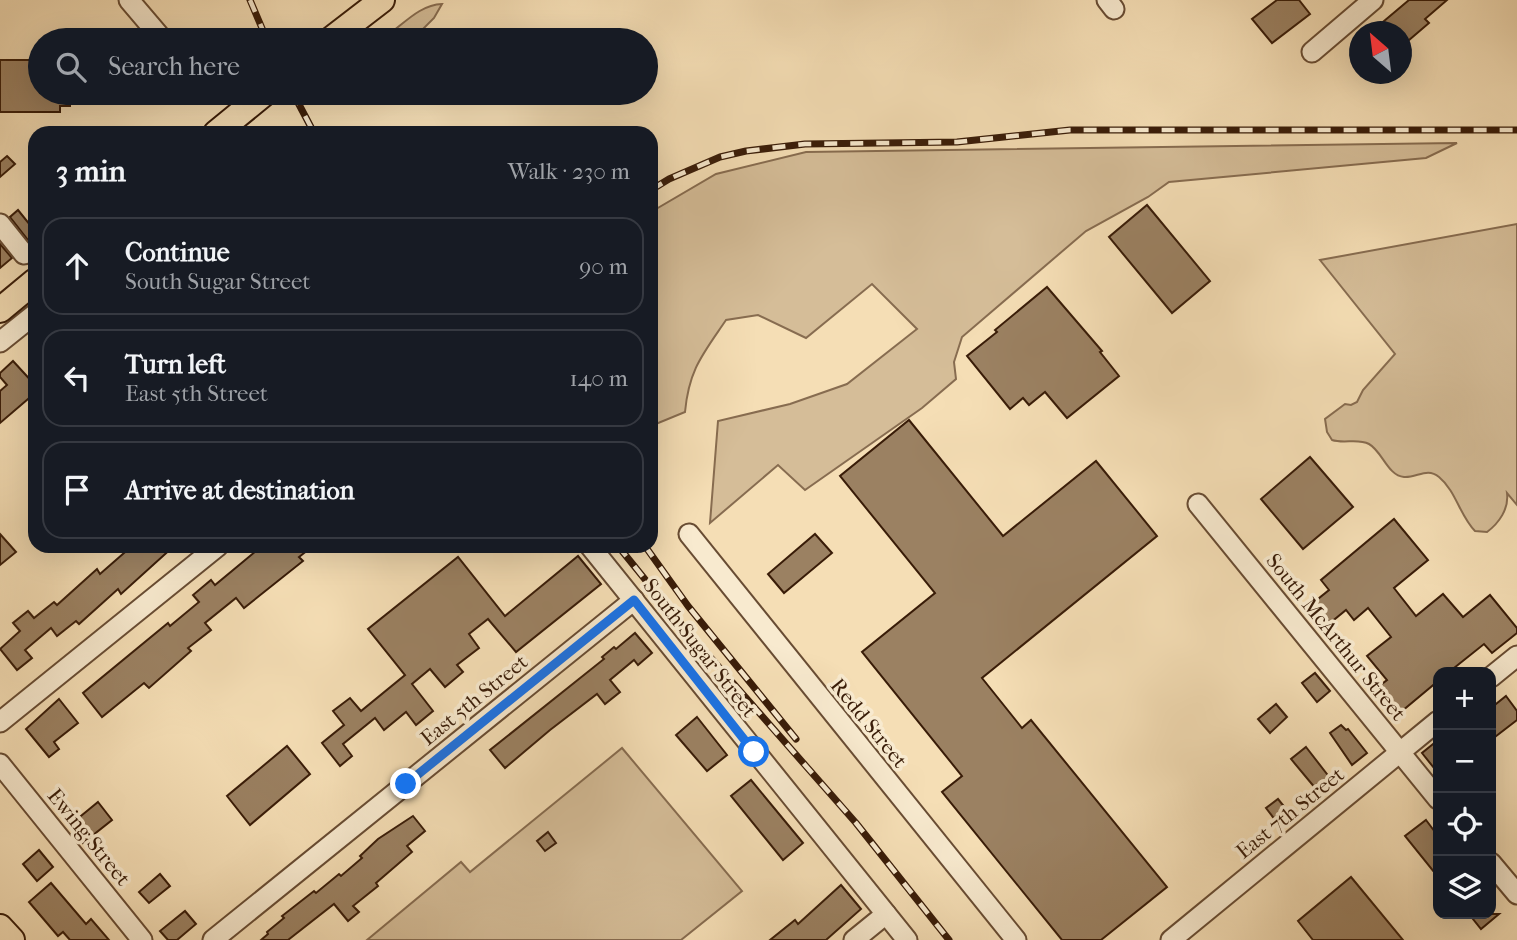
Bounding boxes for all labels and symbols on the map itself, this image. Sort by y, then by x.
north arrow [1349,21,1412,84]
street label: South McArthur Street [1261,549,1411,726]
street label: South Sugar Street [638,574,762,723]
street label: East 5th Street [416,649,533,750]
street label: Redd Street [826,673,913,773]
route start [738,736,769,767]
street label: East 7th Street [1231,762,1349,864]
route end [390,768,421,799]
street label: Ewing Street [43,784,136,891]

